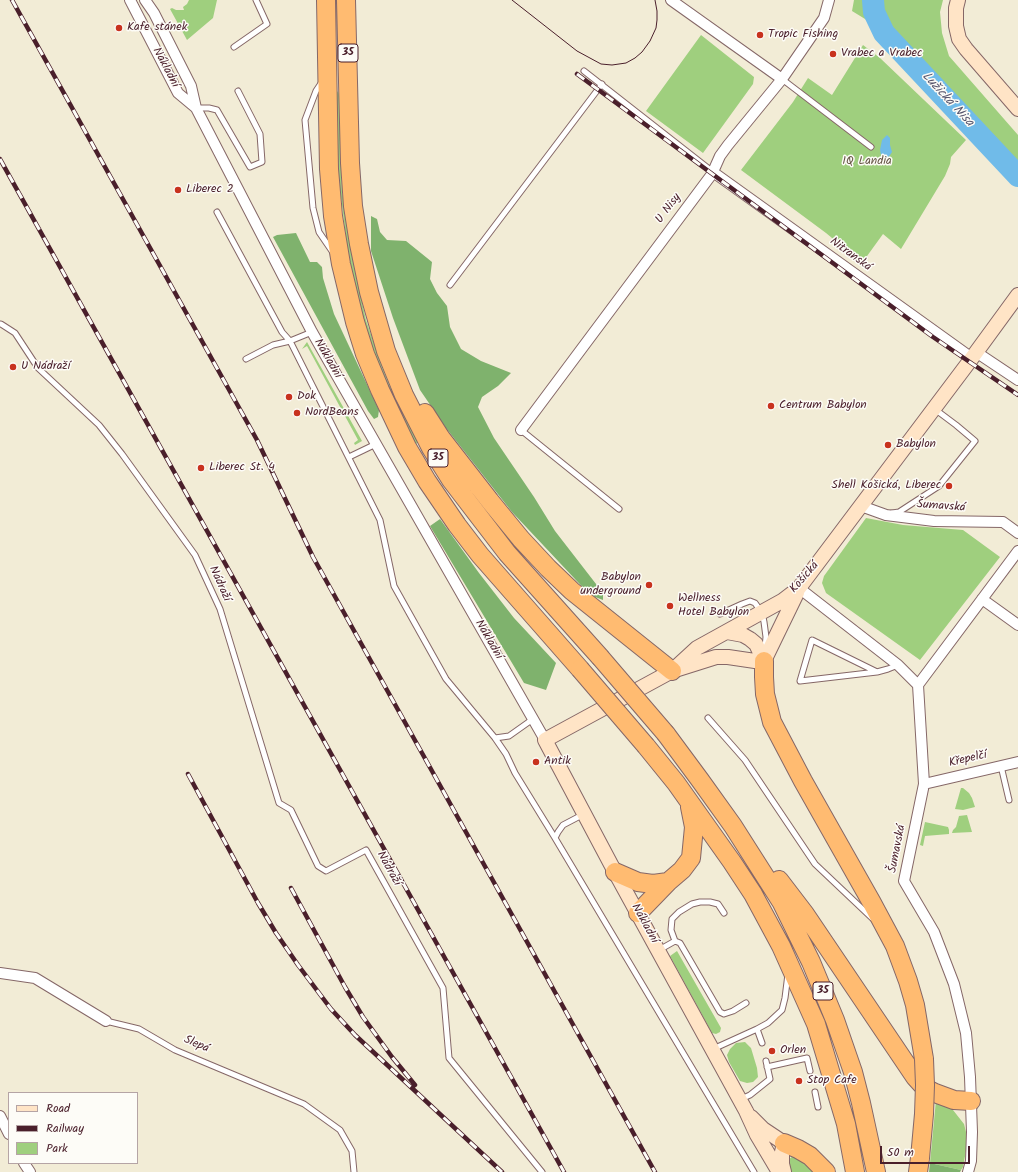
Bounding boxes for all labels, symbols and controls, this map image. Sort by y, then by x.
place label: Kafe stánek [127,21,187,35]
marker: Kafe stánek [114,23,124,33]
place label: Tropic Fishing [768,28,838,42]
marker: Tropic Fishing [755,30,765,40]
road number: 35 [338,44,358,62]
street label: Nákladní [148,46,182,90]
place label: Vrabec a Vrabec [841,47,922,61]
marker: Vrabec a Vrabec [828,49,838,59]
water label: Lužická Nisa [918,70,976,130]
park label: IQ Landia [842,155,892,169]
place label: Liberec 2 [186,183,234,197]
marker: Liberec 2 [173,185,183,195]
street label: U Nisy [653,191,685,227]
street label: Nitranská [826,235,874,275]
street label: Nákladní [310,337,344,381]
place label: U Nádraží [21,360,70,374]
marker: U Nádraží [8,362,18,372]
place label: Dok [297,390,316,404]
marker: Dok [284,392,294,402]
place label: Centrum Babylon [779,399,867,413]
marker: Centrum Babylon [766,401,776,411]
place label: NordBeans [305,406,359,420]
marker: NordBeans [292,408,302,418]
place label: Babylon [896,438,936,452]
marker: Babylon [883,440,893,450]
road number: 35 [428,449,448,467]
place label: Liberec St. 4 [209,461,275,475]
marker: Liberec St. 4 [196,463,206,473]
place label: Shell Košická, Liberec [832,479,941,493]
marker: Shell Košická, Liberec [944,481,954,491]
street label: Šumavská [916,498,966,516]
street label: Košická [787,559,823,597]
street label: Nádraží [205,564,233,604]
place label: Babylon underground [580,571,641,599]
marker: Babylon underground [644,580,654,590]
place label: Wellness Hotel Babylon [678,592,749,620]
marker: Wellness Hotel Babylon [665,601,675,611]
street label: Nákladní [471,618,505,662]
street label: Křepelčí [948,749,988,771]
place label: Antik [544,755,571,769]
marker: Antik [531,757,541,767]
street label: Šumavská [886,824,910,874]
street label: Nádraží [373,849,403,889]
street label: Nákladní [627,902,661,946]
road number: 35 [813,982,833,1000]
street label: Slepá [181,1033,211,1057]
place label: Orlen [780,1044,806,1058]
marker: Orlen [767,1046,777,1056]
place label: Stop Cafe [807,1074,857,1088]
marker: Stop Cafe [794,1076,804,1086]
legend [8,1092,138,1164]
text: Road [46,1099,70,1118]
text: Railway [46,1119,84,1138]
scale bar [882,1138,972,1164]
text: Park [46,1139,68,1158]
text: 50 m [887,1143,914,1162]

